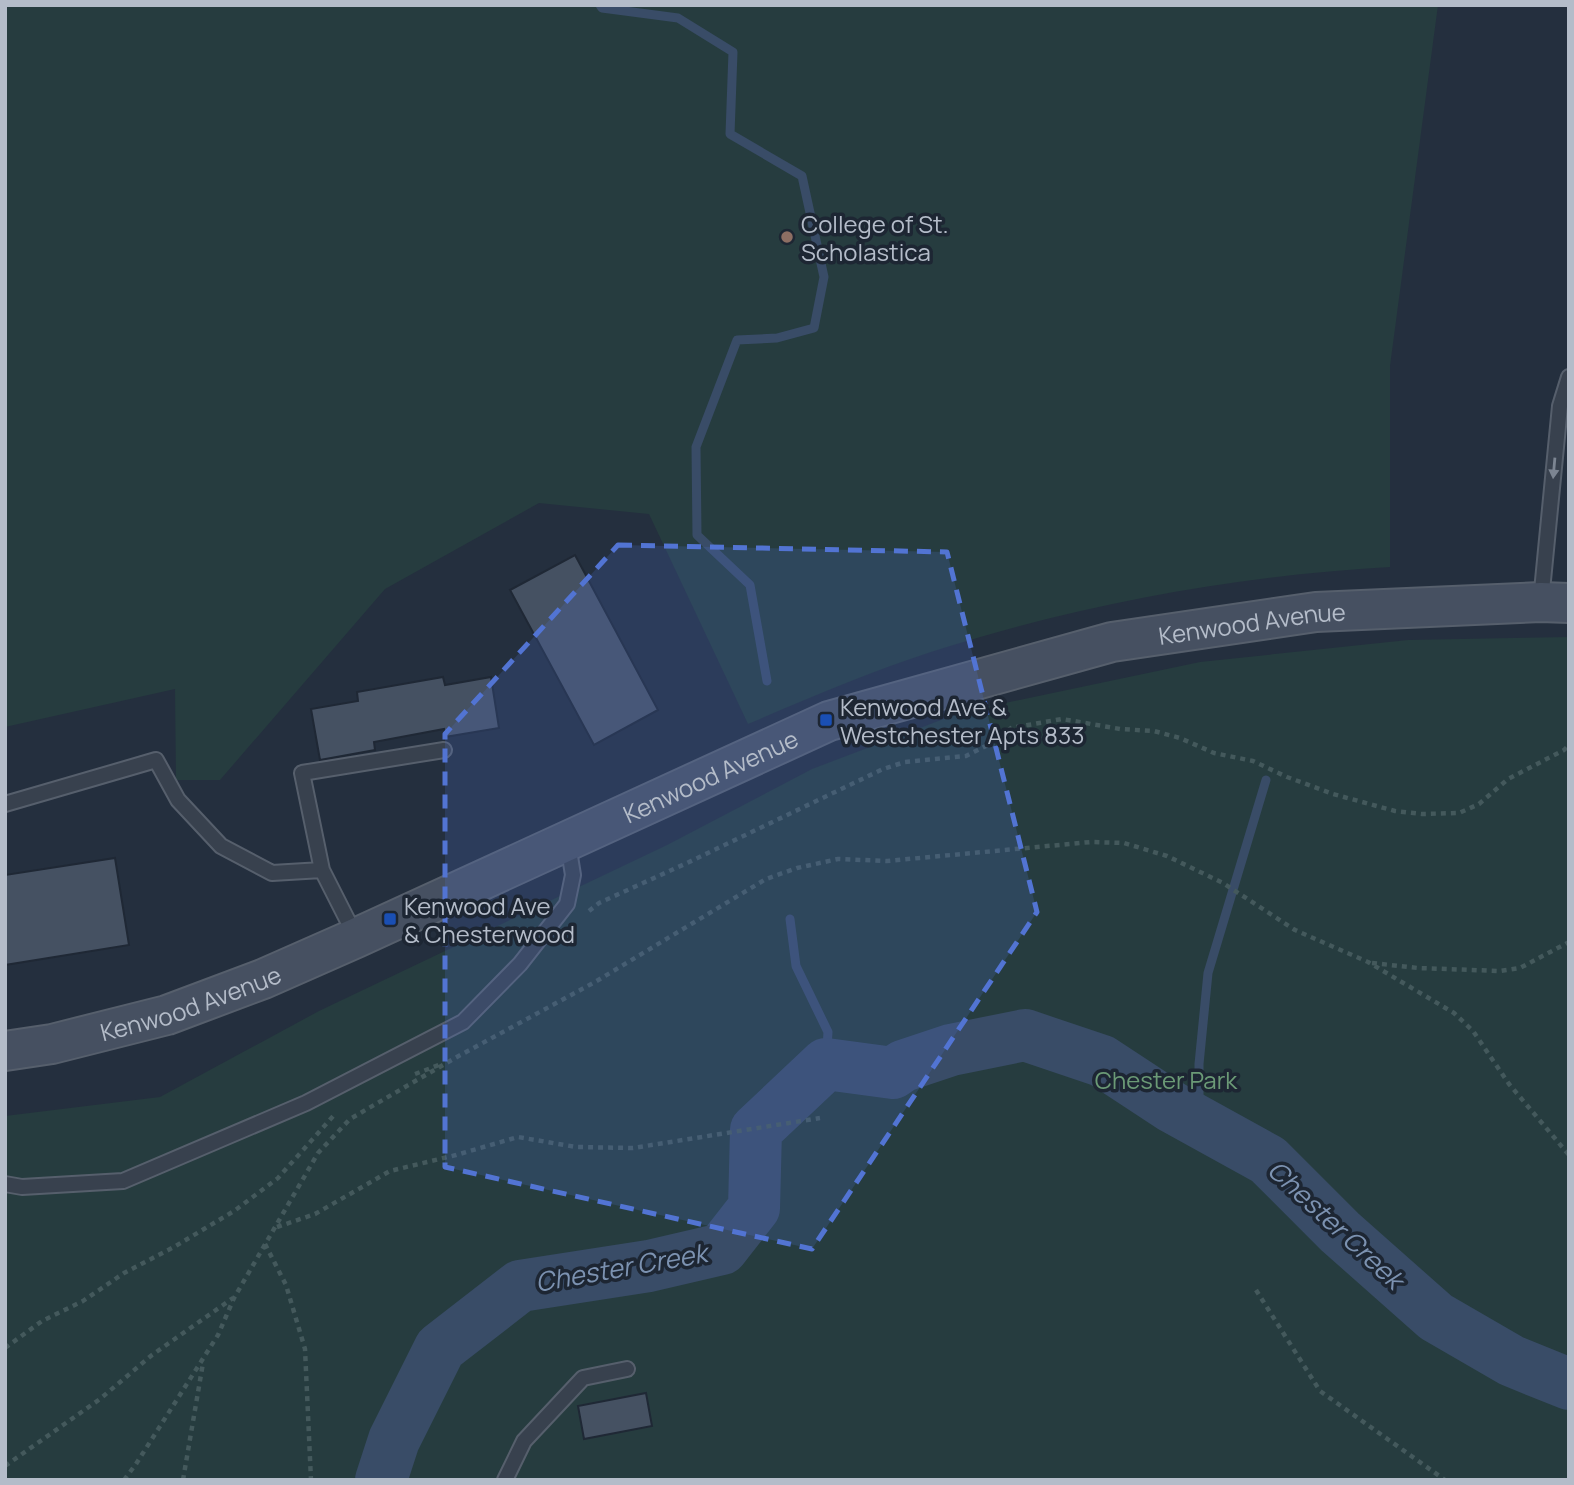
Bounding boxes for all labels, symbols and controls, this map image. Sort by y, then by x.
place label: College of St. Scholastica [801,207,949,268]
marker: College of St. Scholastica [779,229,795,245]
one-way arrow [1548,458,1559,480]
street label: Kenwood Avenue [1156,594,1346,651]
place label: Kenwood Ave & Westchester Apts 833 [840,690,1084,751]
marker: Kenwood Ave & Westchester Apts 833 [818,712,834,728]
street label: Kenwood Avenue [618,721,803,830]
place label: Kenwood Ave & Chesterwood [404,889,575,950]
marker: Kenwood Ave & Chesterwood [382,911,398,927]
street label: Kenwood Avenue [97,957,286,1048]
park label: Chester Park [1095,1063,1238,1096]
water label: Chester Creek [1260,1152,1415,1299]
water label: Chester Creek [532,1233,714,1300]

